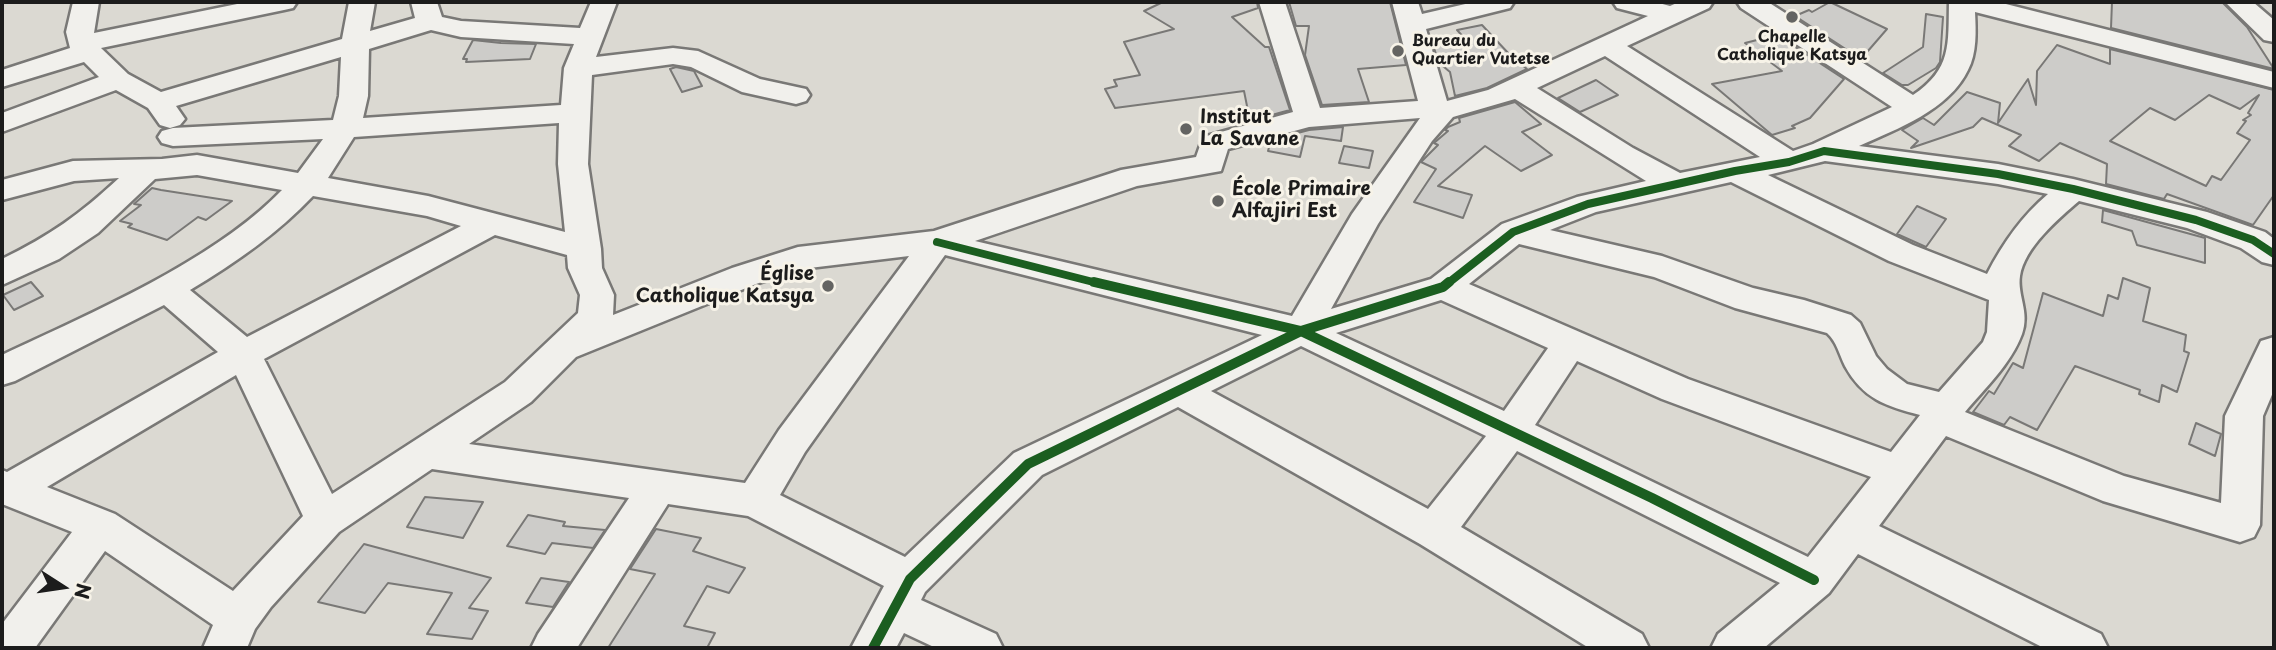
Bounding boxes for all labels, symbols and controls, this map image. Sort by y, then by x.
marker: Chapelle Catholique Katsya [1784,9,1800,25]
place label: Chapelle Catholique Katsya [1717,28,1867,66]
place label: Bureau du Quartier Vutetse [1412,32,1550,70]
marker: Bureau du Quartier Vutetse [1390,43,1406,59]
place label: Institut La Savane [1200,107,1299,151]
marker: Institut La Savane [1178,121,1194,137]
place label: École Primaire Alfajiri Est [1232,179,1371,223]
marker: École Primaire Alfajiri Est [1210,193,1226,209]
place label: Église Catholique Katsya [636,264,814,308]
marker: Église Catholique Katsya [820,278,836,294]
north arrow [28,552,98,622]
text: N [68,581,99,602]

